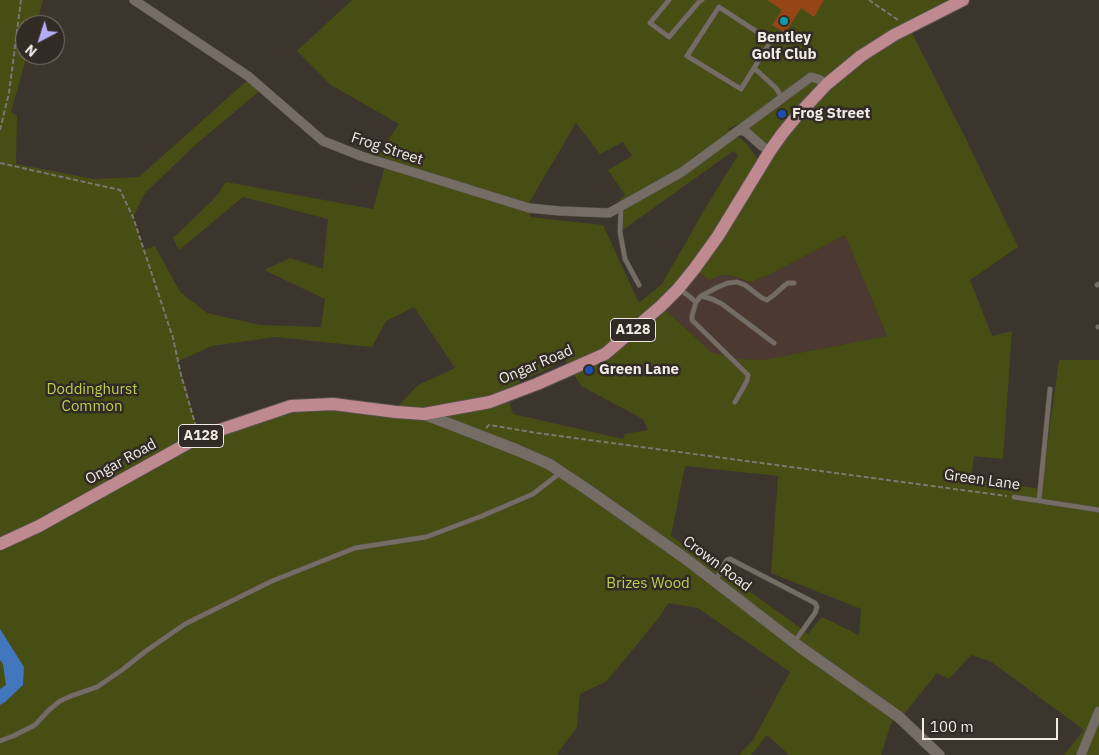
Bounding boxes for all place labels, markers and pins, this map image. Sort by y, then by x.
marker: Bentley Golf Club [778,15,790,27]
place label: Bentley Golf Club [751,29,817,64]
place label: Frog Street [792,105,870,123]
marker: Frog Street [776,108,788,120]
place label: Green Lane [599,361,679,379]
marker: Green Lane [583,364,595,376]

